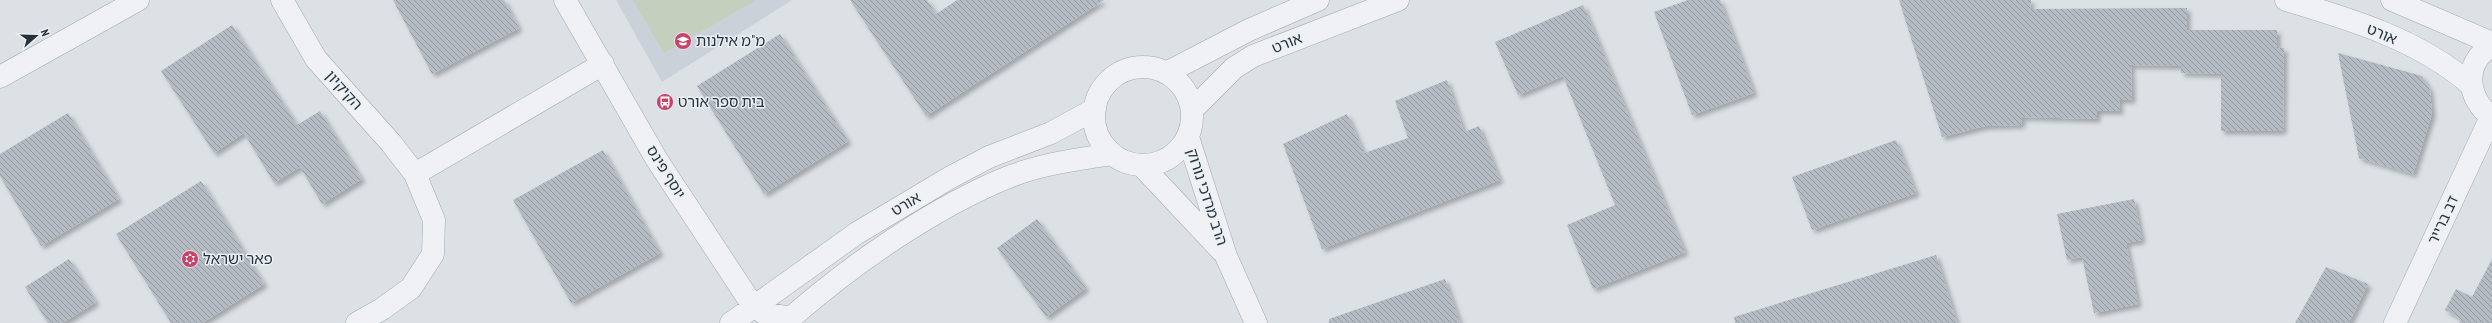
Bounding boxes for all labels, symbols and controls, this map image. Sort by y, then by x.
north arrow [16,16,56,56]
street label: אורט [2364,19,2400,48]
text: N [38,27,53,38]
street label: אורט [1269,28,1305,57]
school or university icon: מ"מ אילנות [673,31,693,51]
place label: מ"מ אילנות [696,31,765,50]
street label: הקיקיון [322,66,367,113]
bus stop icon: בית ספר אורט [655,92,675,112]
place label: בית ספר אורט [678,92,765,111]
street label: יוסף פינס [643,142,690,202]
street label: הרב מרדכי נורוק [1183,146,1232,248]
street label: אורט [888,187,924,220]
street label: דב ברייר [2423,192,2462,247]
synagogue icon: פאר ישראל [180,249,200,269]
place label: פאר ישראל [203,249,273,268]

